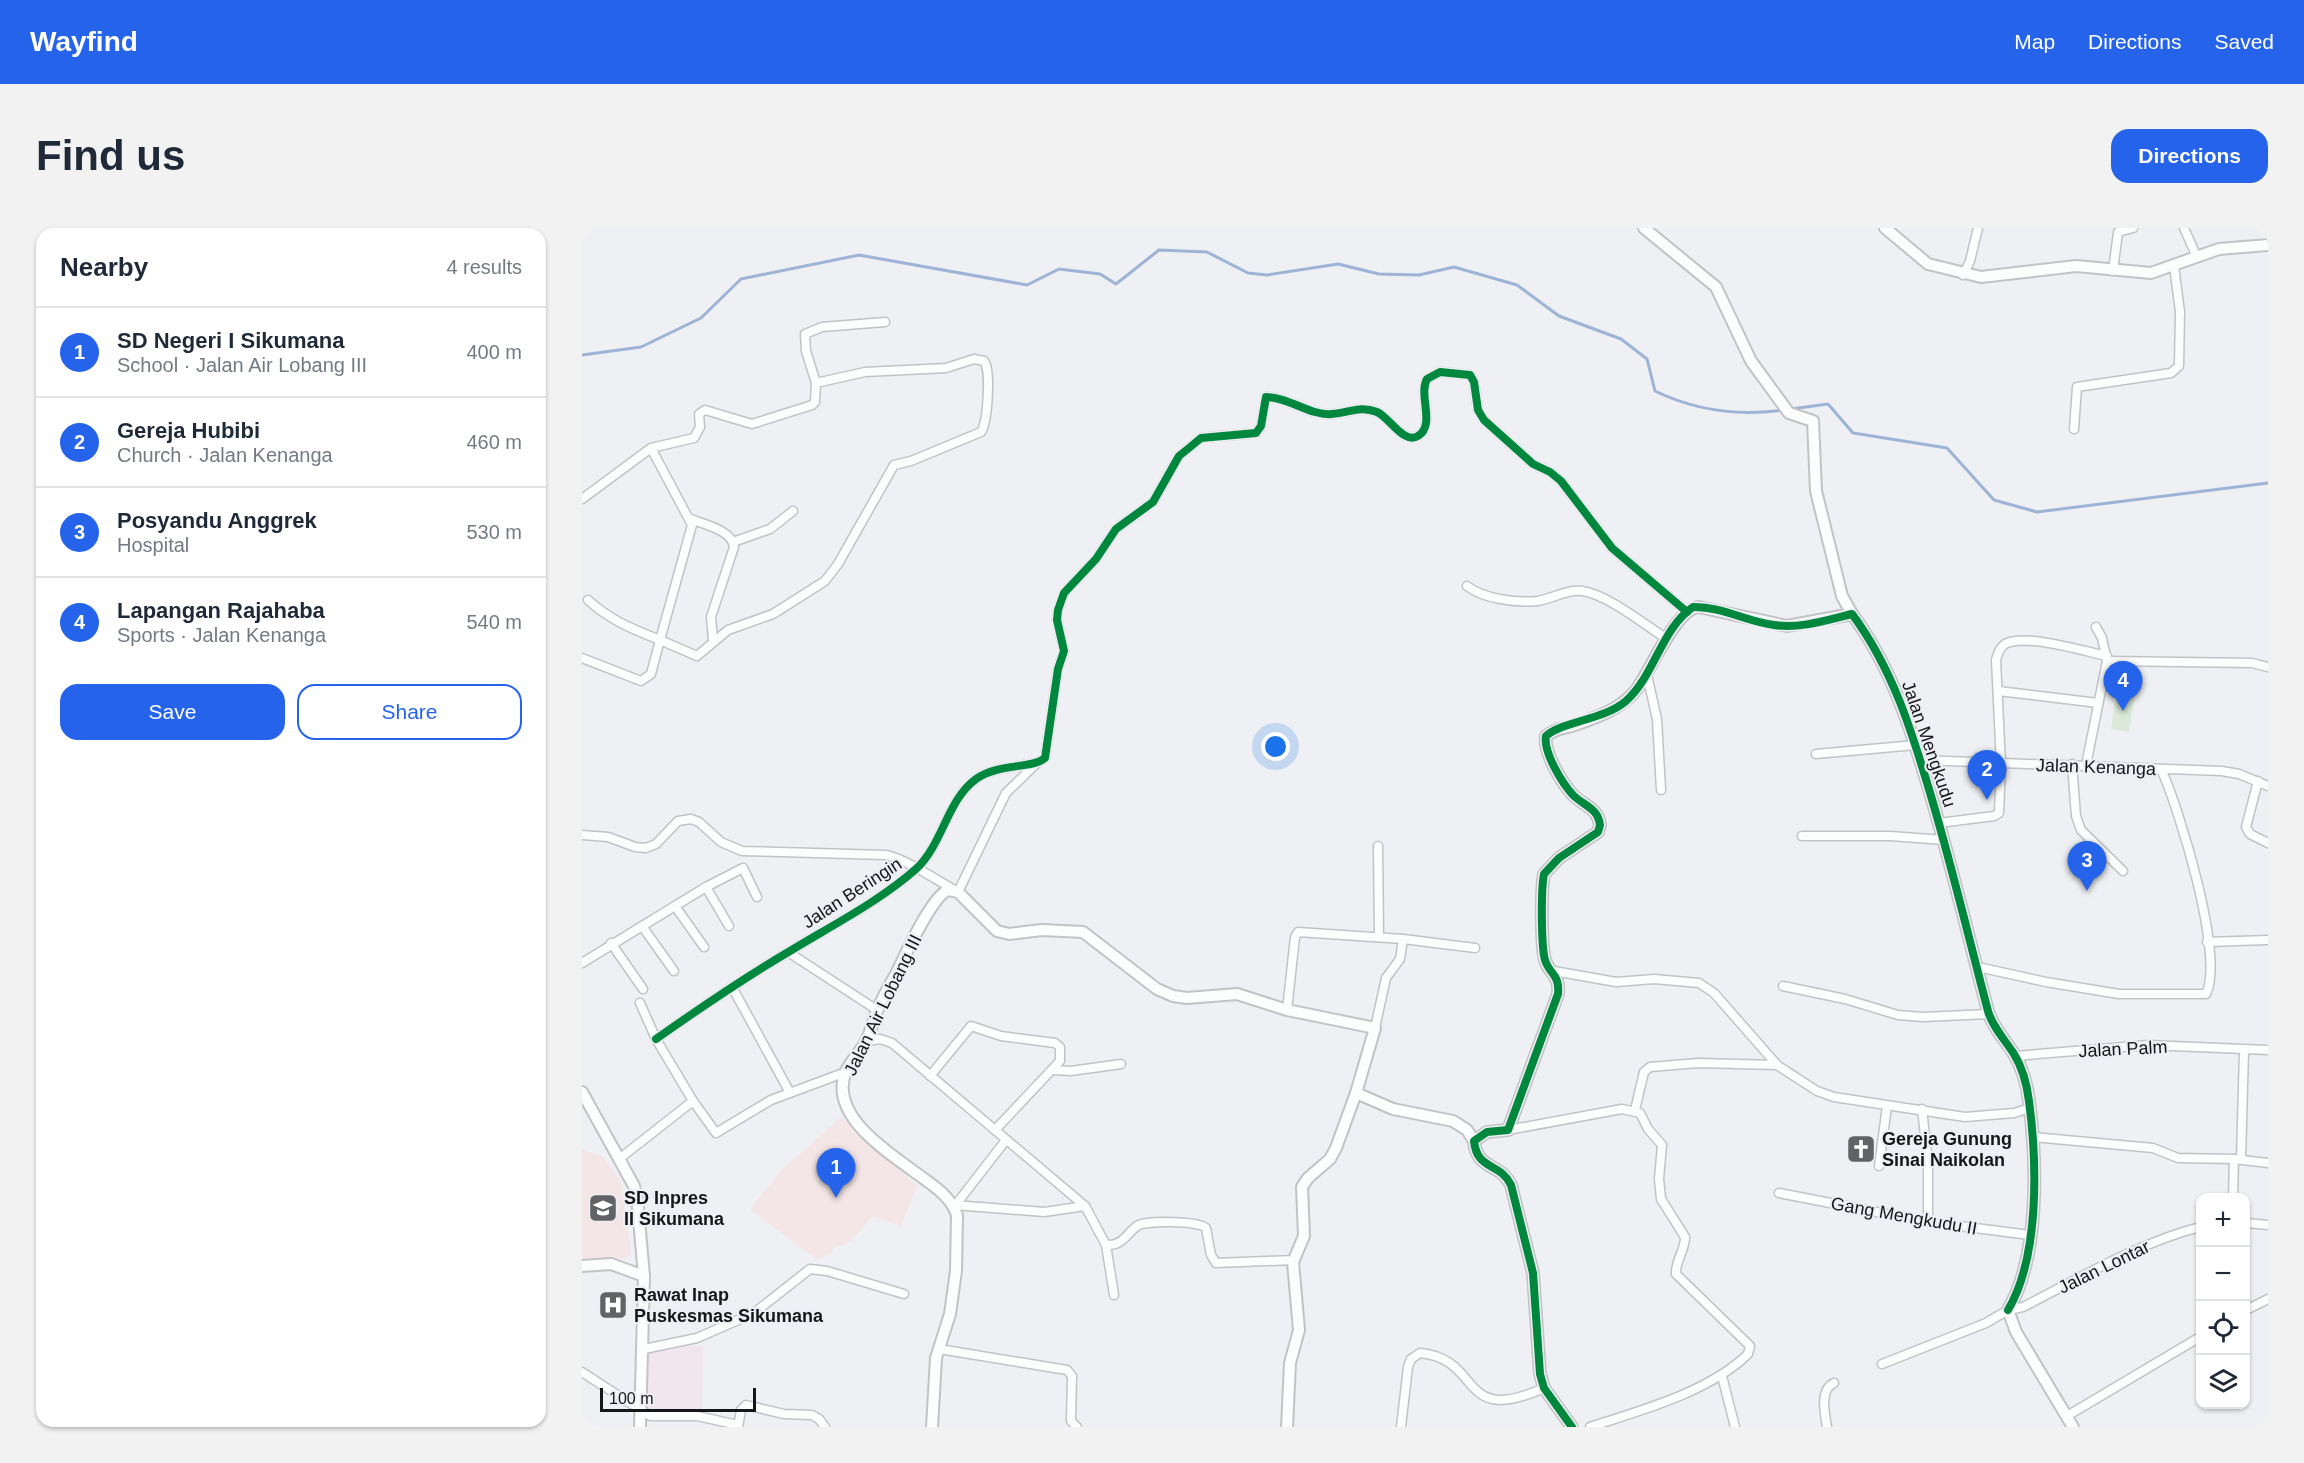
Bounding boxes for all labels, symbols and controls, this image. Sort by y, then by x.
text: Wayfind [30,26,138,57]
text: Map [2014,30,2055,53]
text: Directions [2088,30,2181,53]
text: Saved [2214,30,2274,53]
button: Directions [2111,129,2268,183]
text: Find us [36,132,185,179]
text: Nearby [60,252,148,282]
text: 4 results [446,256,522,278]
text: SD Negeri I Sikumana [117,328,344,353]
text: 1 [74,341,85,363]
text: 400 m [466,341,522,363]
text: School · Jalan Air Lobang III [117,354,367,376]
text: Gereja Hubibi [117,418,260,443]
text: 2 [74,431,85,453]
text: 460 m [466,431,522,453]
text: Church · Jalan Kenanga [117,444,333,466]
text: Posyandu Anggrek [117,508,317,533]
text: 3 [74,521,85,543]
text: 530 m [466,521,522,543]
text: Hospital [117,534,189,556]
text: Lapangan Rajahaba [117,598,325,623]
text: 4 [74,611,85,633]
text: 540 m [466,611,522,633]
text: Sports · Jalan Kenanga [117,624,326,646]
pin: 4 [2104,662,2142,711]
street label: Jalan Mengkudu [1898,678,1960,810]
button: Save [60,684,285,740]
button: Share [297,684,522,740]
your location [1261,732,1290,761]
pin: 2 [1968,750,2006,800]
street label: Jalan Kenanga [2036,755,2157,779]
pin: 3 [2068,842,2106,891]
street label: Jalan Beringin [799,854,905,932]
street label: Jalan Air Lobang III [840,931,926,1079]
street label: Jalan Palm [2078,1037,2168,1061]
place label: Gereja Gunung Sinai Naikolan [1882,1129,2012,1170]
church icon: Gereja Gunung Sinai Naikolan [1845,1133,1877,1165]
pin: 1 [816,1148,856,1198]
place label: SD Inpres II Sikumana [624,1188,725,1229]
school or university icon: SD Inpres II Sikumana [587,1192,619,1224]
street label: Gang Mengkudu II [1829,1193,1979,1239]
map controls [2196,1193,2250,1409]
button: + [2196,1193,2250,1247]
street label: Jalan Lontar [2055,1236,2153,1298]
button: − [2196,1247,2250,1301]
place label: Rawat Inap Puskesmas Sikumana [634,1285,824,1326]
hospital icon: Rawat Inap Puskesmas Sikumana [597,1289,629,1321]
button: locate [2196,1301,2250,1355]
button: layers [2196,1355,2250,1409]
scale bar [600,1385,756,1412]
text: 100 m [609,1390,653,1407]

